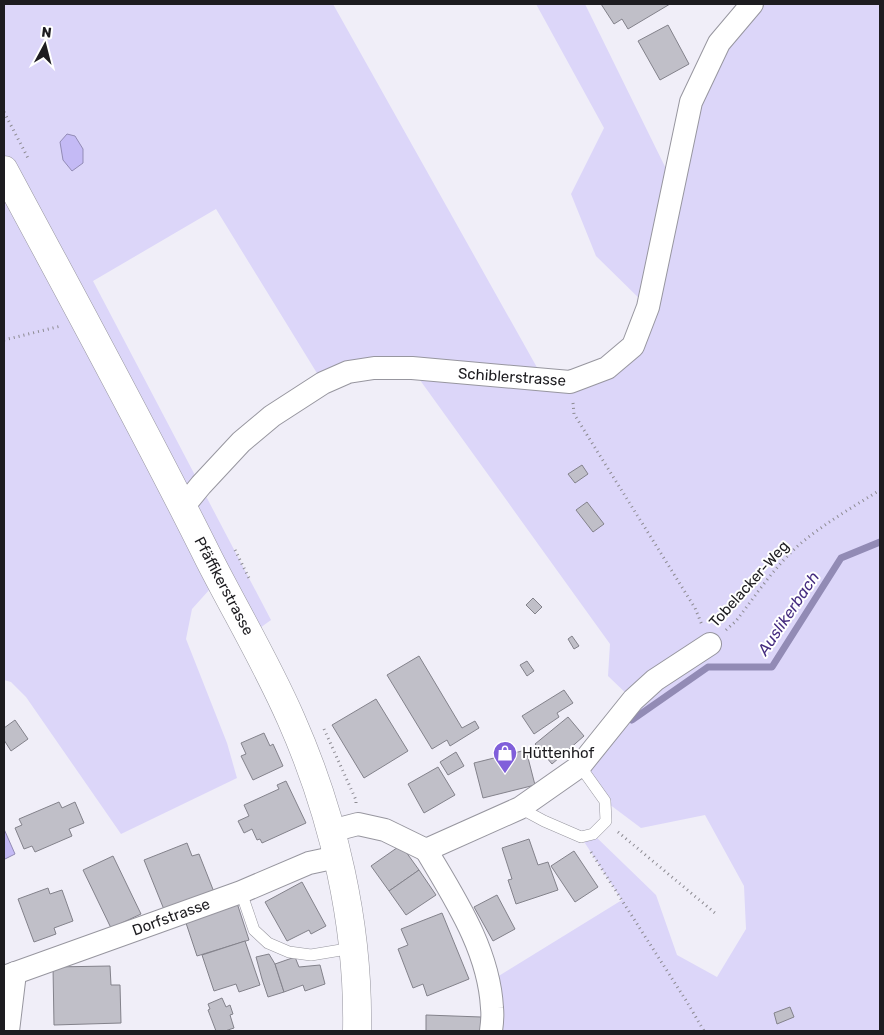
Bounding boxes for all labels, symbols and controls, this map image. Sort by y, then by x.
north arrow [20,20,70,70]
text: N [40,24,53,42]
street label: Schiblerstrasse [457,364,567,390]
street label: Pfäffikerstrasse [190,534,258,638]
street label: Tobelacker-Weg [705,537,793,631]
water label: Auslikerbach [753,568,823,659]
shop icon: Hüttenhof [492,740,518,774]
place label: Hüttenhof [522,744,595,762]
street label: Dorfstrasse [130,895,212,939]

